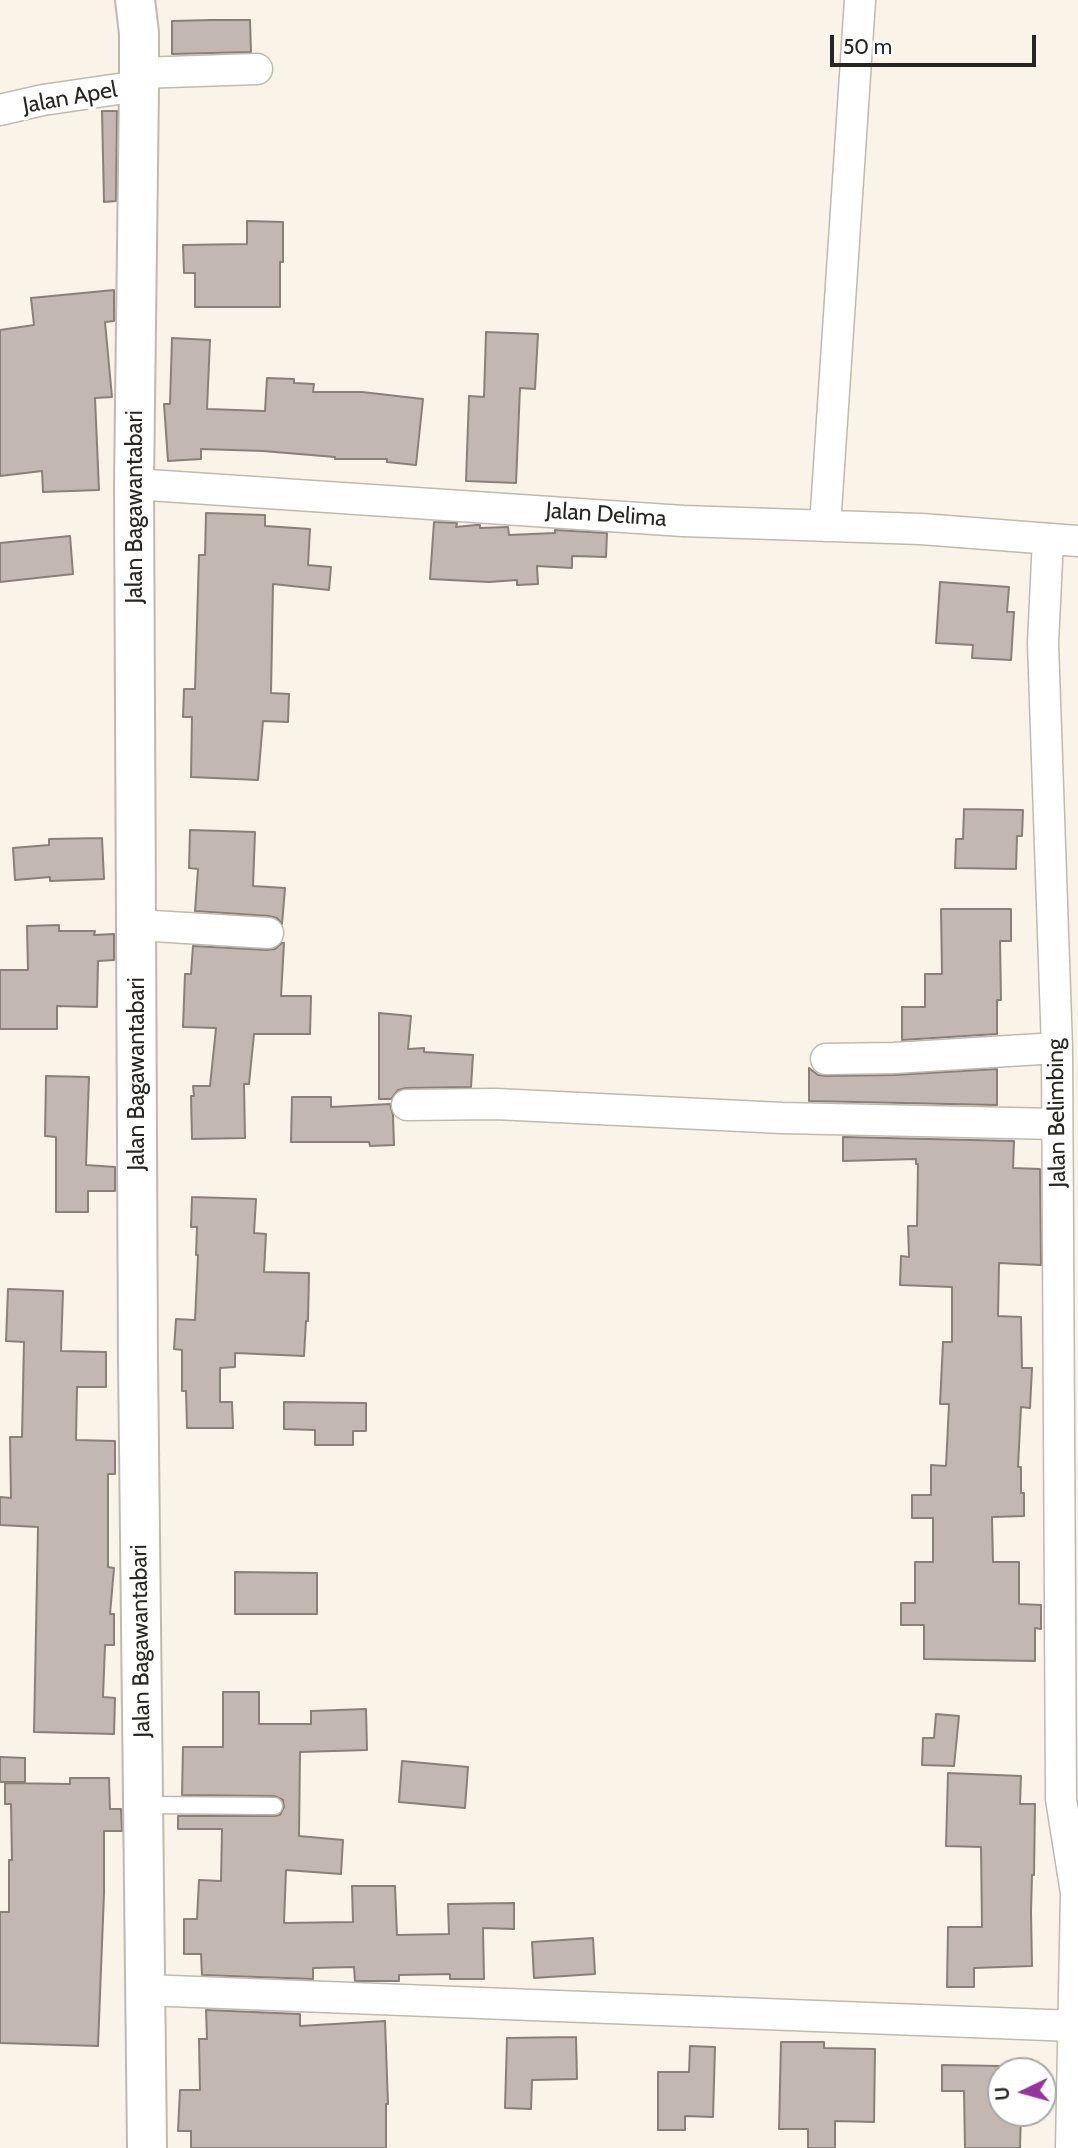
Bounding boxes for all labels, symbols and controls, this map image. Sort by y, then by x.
scale bar [833,21,1040,65]
text: 50 m [843,34,892,59]
street label: Jalan Apel [21,76,119,120]
street label: Jalan Bagawantabari [121,410,149,604]
street label: Jalan Delima [545,497,667,533]
street label: Jalan Bagawantabari [123,977,151,1171]
street label: Jalan Belimbing [1042,1038,1072,1188]
street label: Jalan Bagawantabari [126,1544,156,1738]
north arrow [987,2057,1057,2127]
text: U [991,2086,1015,2102]

